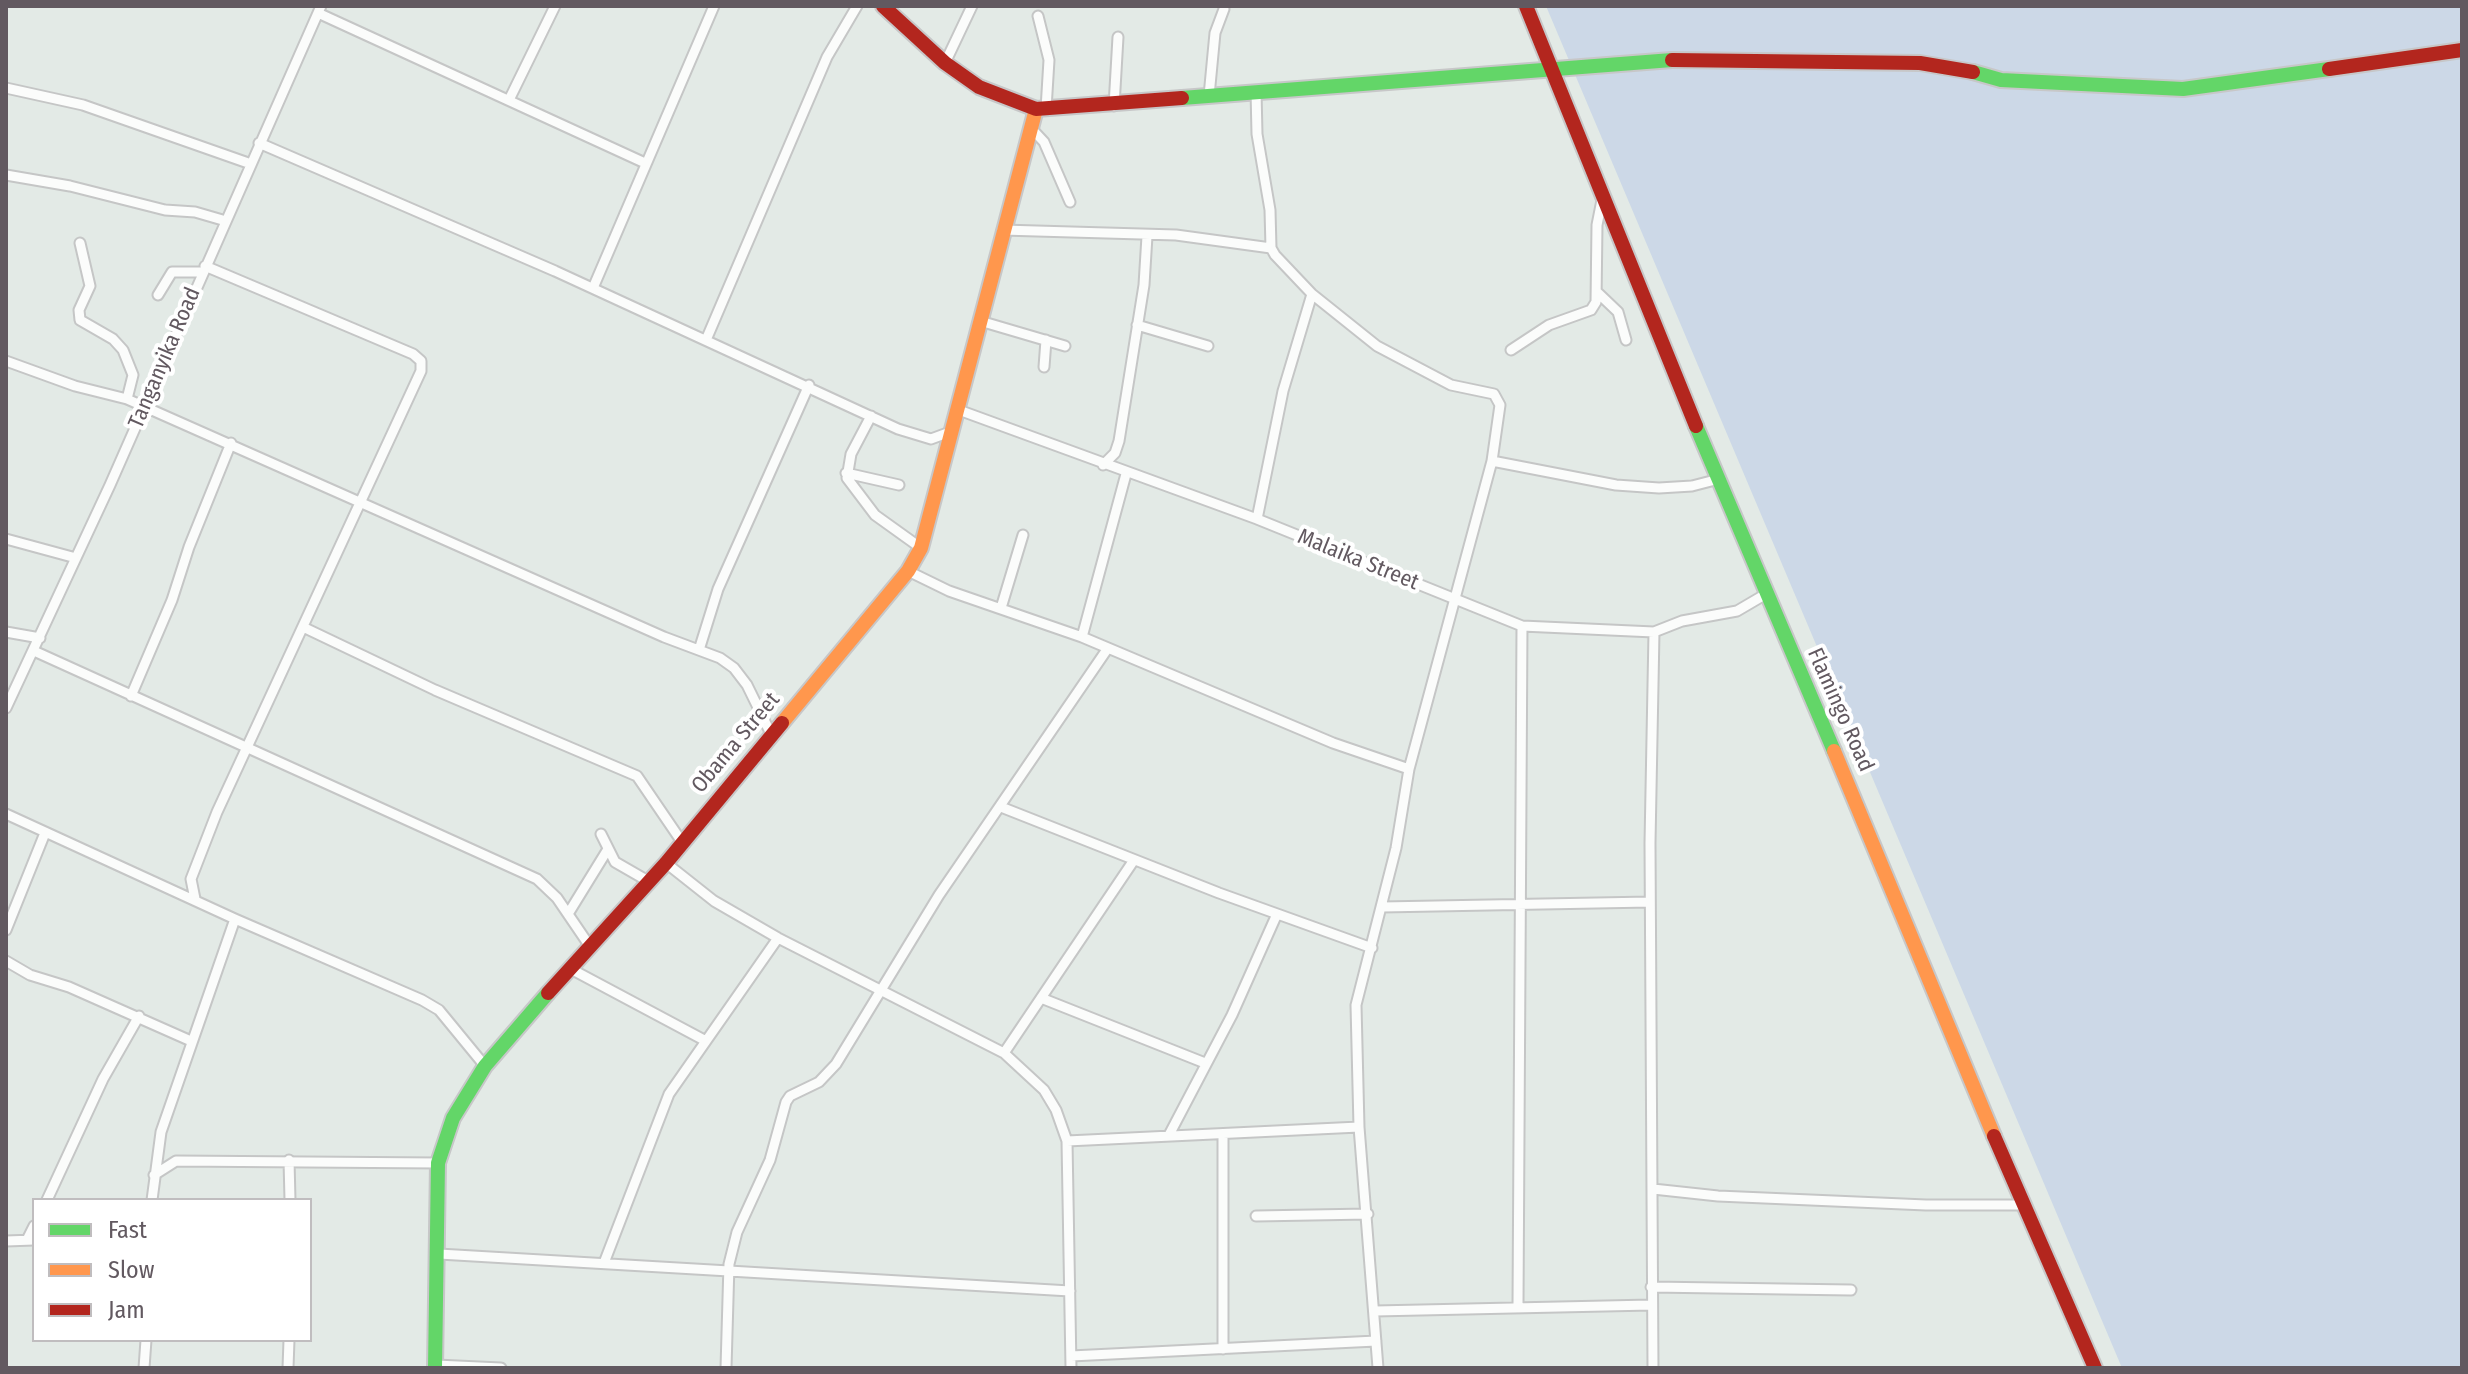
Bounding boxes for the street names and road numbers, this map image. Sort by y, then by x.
street label: Tanganyika Road [123,284,207,432]
street label: Malaika Street [1294,524,1422,596]
street label: Flamingo Road [1801,644,1879,776]
street label: Obama Street [686,687,786,799]

